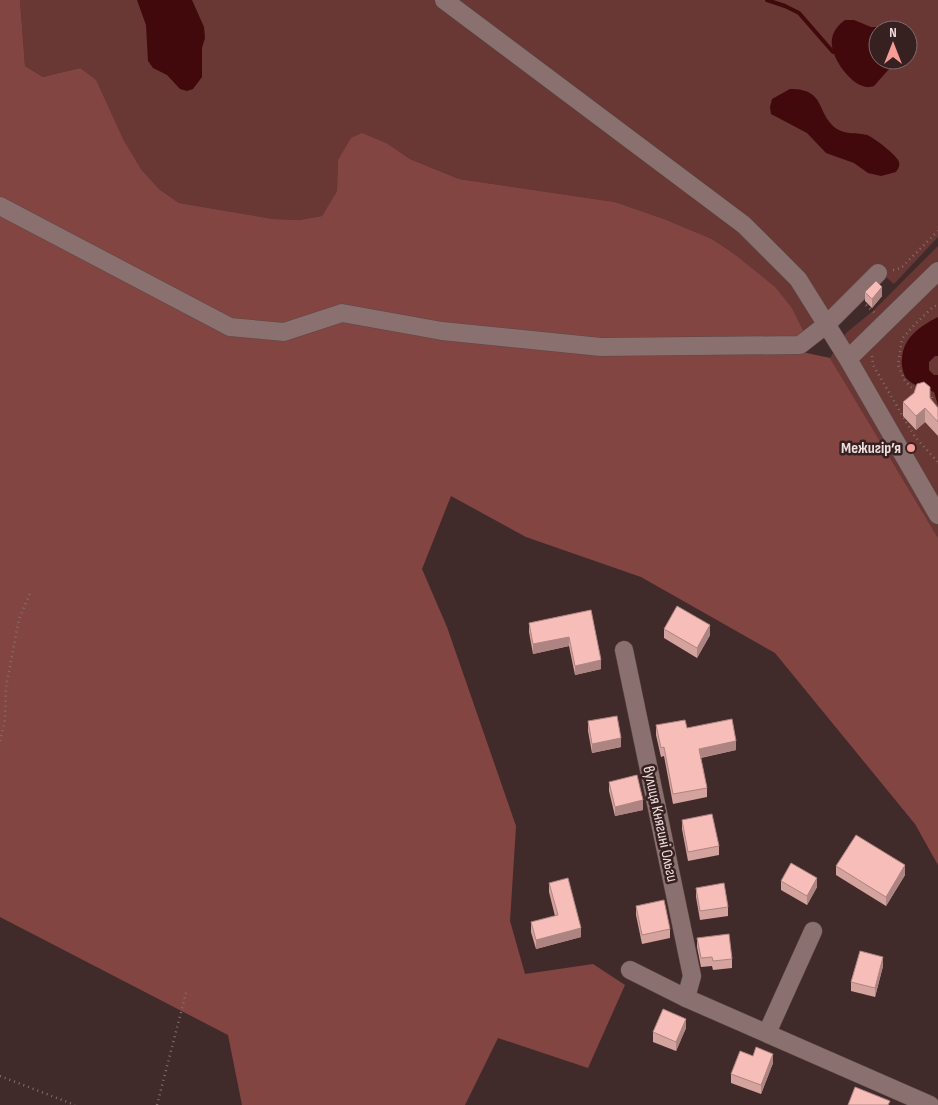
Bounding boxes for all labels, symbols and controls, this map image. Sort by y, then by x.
north arrow [868,20,918,70]
text: N [889,24,897,41]
place label: Межигір’я [841,439,901,458]
marker: Межигір’я [905,442,917,454]
street label: вулиця Княгині Ольги [638,764,682,884]

